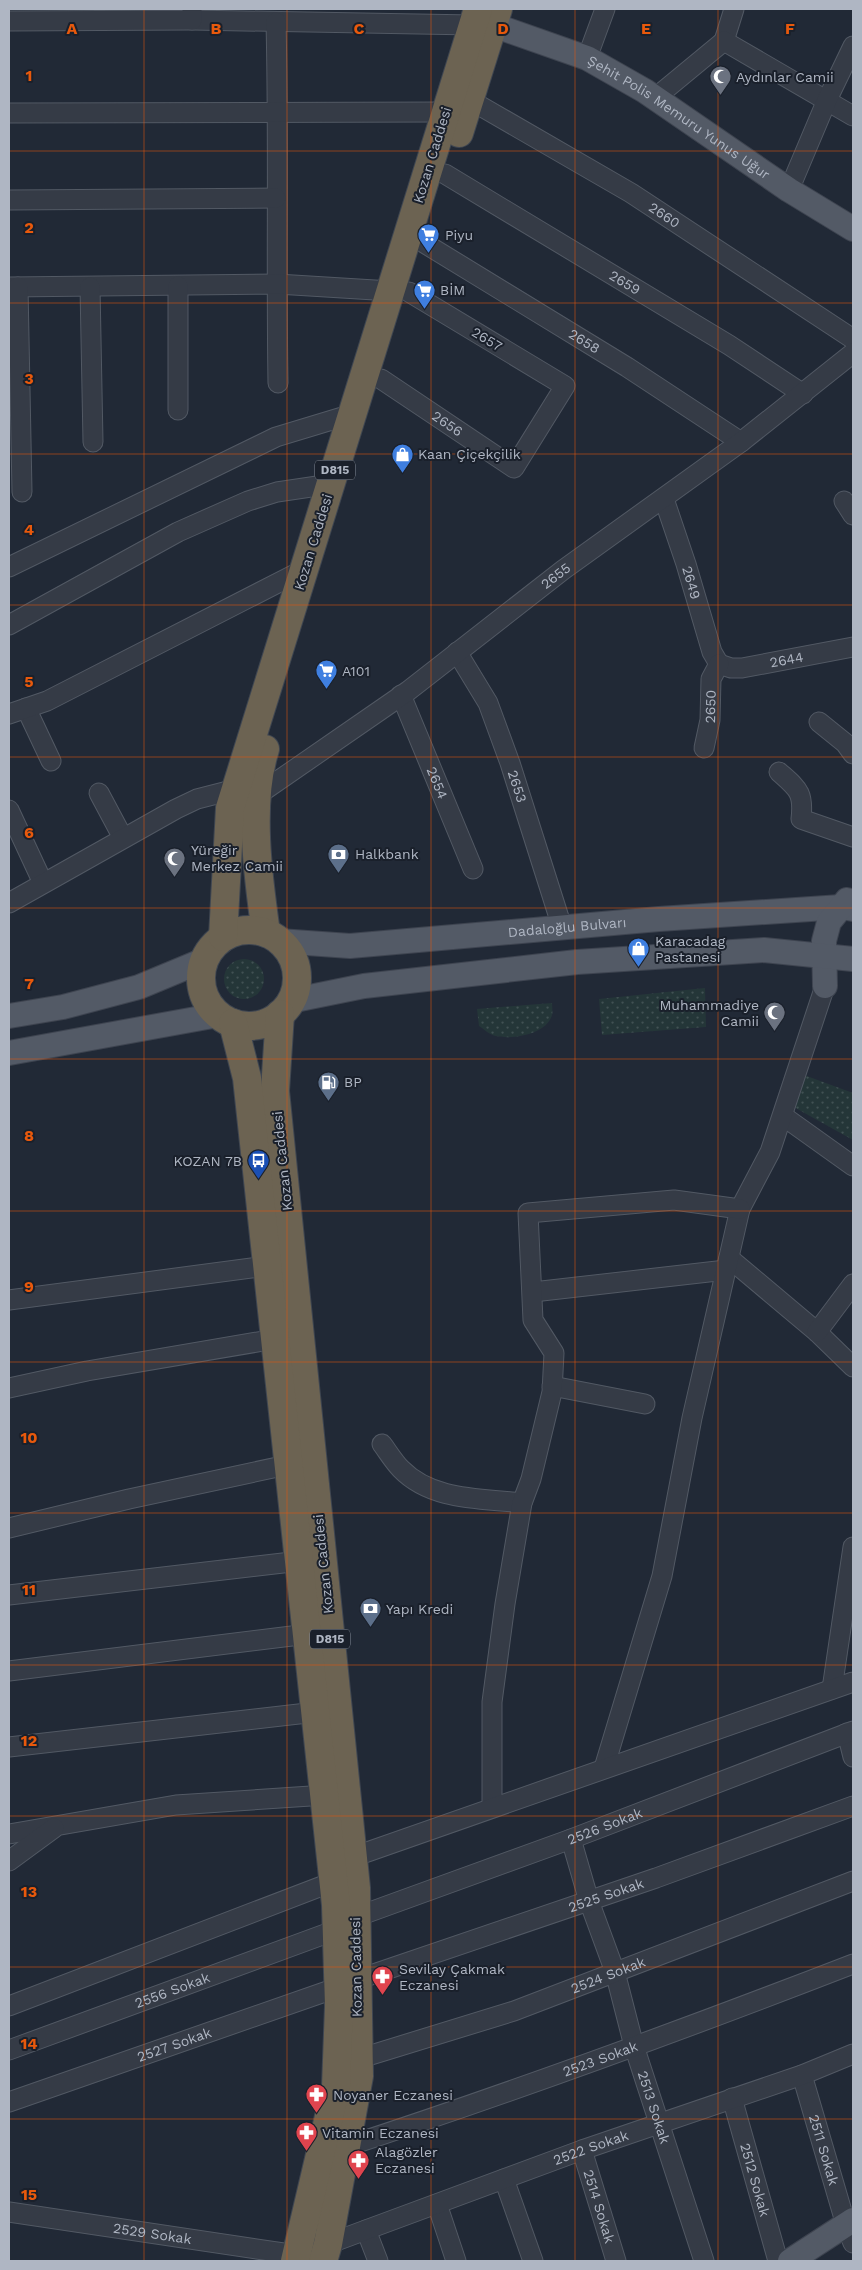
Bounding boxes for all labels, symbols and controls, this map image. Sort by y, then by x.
text: A [67,19,78,38]
text: B [211,19,222,38]
text: C [354,19,365,38]
text: D [497,19,509,38]
text: E [641,19,651,38]
text: F [785,19,795,38]
street label: Şehit Polis Memuru Yunus Uğur [585,52,773,183]
mosque icon: Aydınlar Camii [708,65,732,96]
text: 1 [26,66,32,85]
place label: Aydınlar Camii [736,69,834,85]
street label: Kozan Caddesi [410,105,454,205]
street label: 2660 [646,199,683,231]
text: 2 [24,218,34,237]
supermarket icon: Piyu [417,223,441,254]
place label: Piyu [445,227,473,243]
street label: 2659 [606,267,643,298]
supermarket icon: BİM [412,278,436,309]
place label: BİM [440,282,465,298]
street label: 2657 [469,324,505,354]
street label: 2658 [566,325,603,357]
text: 3 [24,369,34,388]
street label: 2656 [429,408,466,439]
shop icon: Kaan Çiçekçilik [390,442,414,473]
place label: Kaan Çiçekçilik [418,446,521,462]
road number: D815 [315,460,355,480]
street label: Kozan Caddesi [291,492,335,592]
text: 4 [24,520,34,539]
street label: 2655 [538,559,573,592]
street label: 2649 [679,564,704,601]
street label: 2644 [768,649,805,671]
supermarket icon: A101 [314,659,338,690]
place label: A101 [342,663,370,679]
text: 5 [24,672,34,691]
street label: 2650 [702,690,719,724]
street label: 2654 [424,764,451,801]
street label: 2653 [505,768,530,804]
text: 6 [24,823,34,842]
place label: Yüreğir Merkez Camii [191,842,283,874]
bank icon: Halkbank [327,842,351,873]
mosque icon: Yüreğir Merkez Camii [163,846,187,877]
place label: Halkbank [355,846,419,862]
street label: Dadaloğlu Bulvarı [507,914,627,940]
place label: Karacadag Pastanesi [655,933,726,965]
shop icon: Karacadag Pastanesi [627,937,651,968]
text: 7 [24,974,34,993]
place label: Muhammadiye Camii [660,997,759,1029]
mosque icon: Muhammadiye Camii [763,1001,787,1032]
fuel station icon: BP [316,1070,340,1101]
place label: BP [344,1074,362,1090]
street label: Kozan Caddesi [269,1110,295,1212]
text: 8 [24,1126,34,1145]
bus stop icon: KOZAN 7B [246,1149,270,1180]
place label: KOZAN 7B [173,1153,242,1169]
text: 9 [24,1277,34,1296]
text: 10 [20,1428,38,1447]
street label: Kozan Caddesi [310,1513,336,1615]
text: 11 [22,1580,36,1599]
bank icon: Yapı Kredi [358,1597,382,1628]
place label: Yapı Kredi [386,1601,453,1617]
road number: D815 [310,1630,350,1648]
text: 12 [21,1731,37,1750]
street label: 2526 Sokak [565,1804,645,1848]
street label: 2525 Sokak [566,1875,646,1915]
text: 13 [21,1882,37,1901]
street label: Kozan Caddesi [347,1917,365,2017]
street label: 2524 Sokak [569,1953,648,1996]
place label: Sevilay Çakmak Eczanesi [399,1961,505,1993]
pharmacy icon: Sevilay Çakmak Eczanesi [371,1965,395,1996]
street label: 2556 Sokak [133,1969,212,2011]
street label: 2527 Sokak [135,2024,214,2065]
text: 14 [20,2034,38,2053]
street label: 2523 Sokak [561,2038,640,2080]
street label: 2513 Sokak [635,2069,673,2146]
pharmacy icon: Noyaner Eczanesi [305,2083,329,2114]
place label: Noyaner Eczanesi [333,2087,453,2103]
street label: 2511 Sokak [806,2113,842,2187]
pharmacy icon: Vitamin Eczanesi [294,2121,318,2152]
place label: Vitamin Eczanesi [322,2125,439,2141]
street label: 2522 Sokak [551,2127,630,2168]
street label: 2512 Sokak [737,2141,773,2219]
place label: Alagözler Eczanesi [375,2144,438,2176]
pharmacy icon: Alagözler Eczanesi [347,2148,371,2179]
street label: 2514 Sokak [580,2168,618,2245]
text: 15 [21,2185,37,2204]
street label: 2529 Sokak [112,2220,193,2247]

